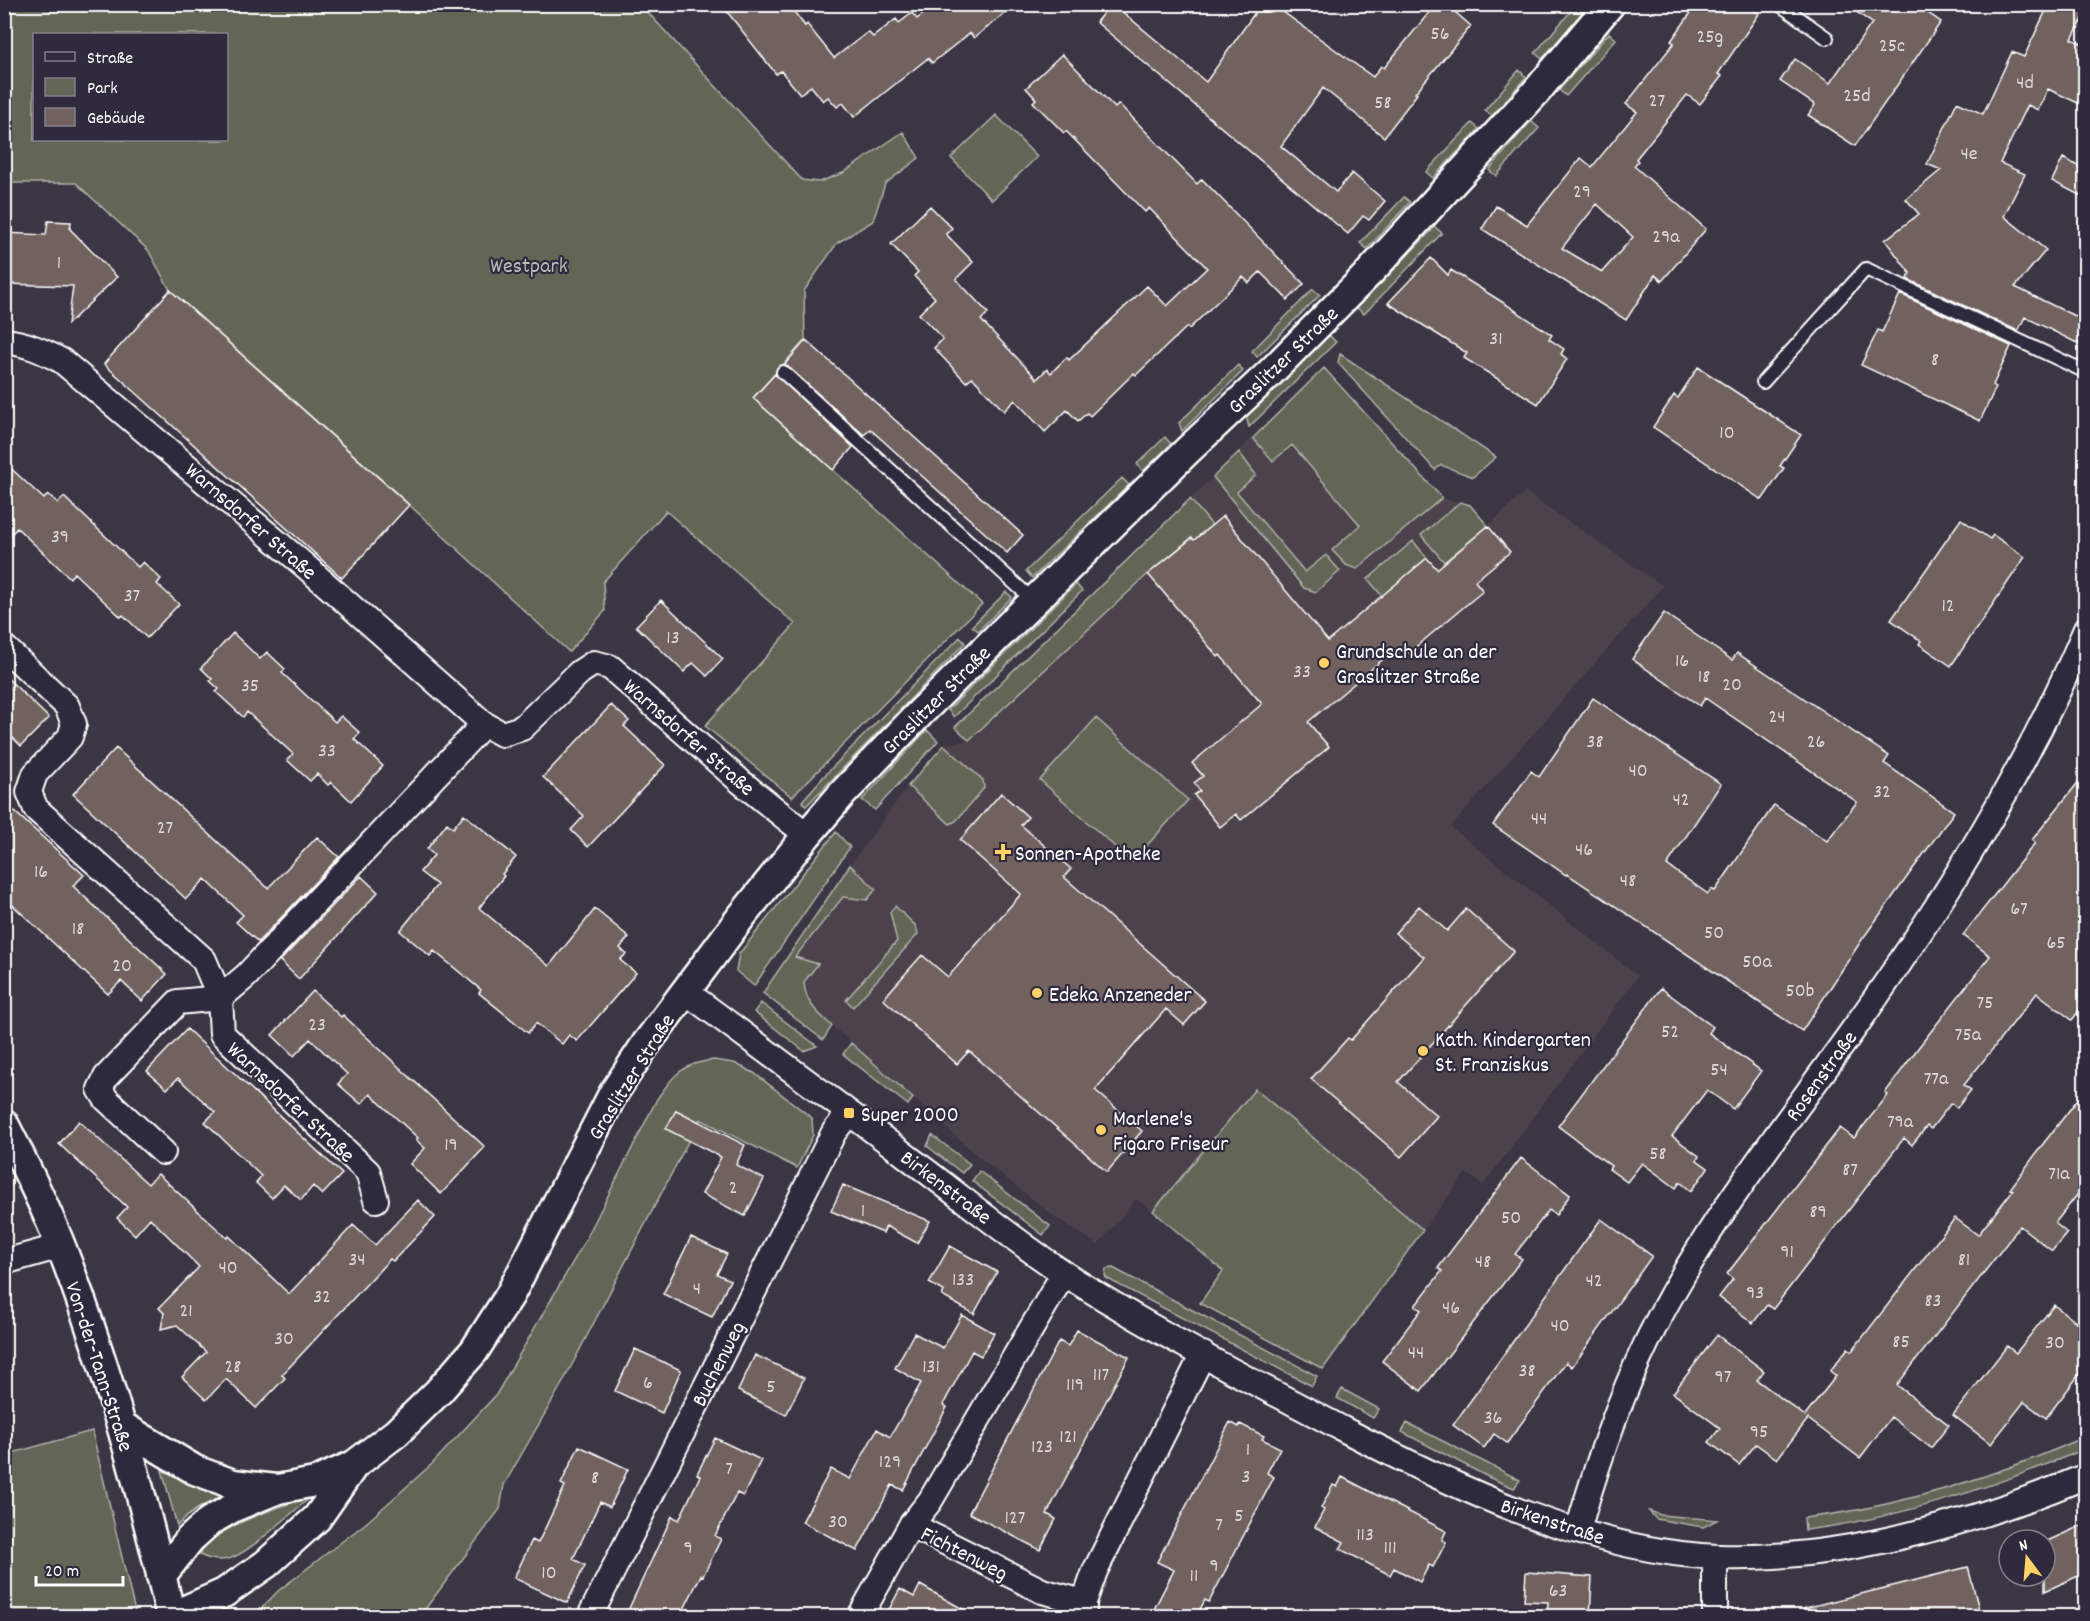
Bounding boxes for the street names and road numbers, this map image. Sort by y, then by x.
street label: Graslitzer Straße [1222,300,1347,423]
street label: Warnsdorfer Straße [177,457,322,589]
street label: Graslitzer Straße [876,640,999,763]
street label: Warnsdorfer Straße [615,673,760,805]
street label: Graslitzer Straße [582,1009,684,1147]
street label: Rosenstraße [1779,1025,1866,1129]
street label: Warnsdorfer Straße [218,1036,361,1171]
street label: Birkenstraße [893,1144,997,1234]
street label: Von-der-Tann-Straße [56,1278,140,1456]
street label: Buchenweg [685,1316,755,1413]
street label: Birkenstraße [1496,1492,1608,1555]
street label: Fichtenweg [914,1520,1012,1590]

